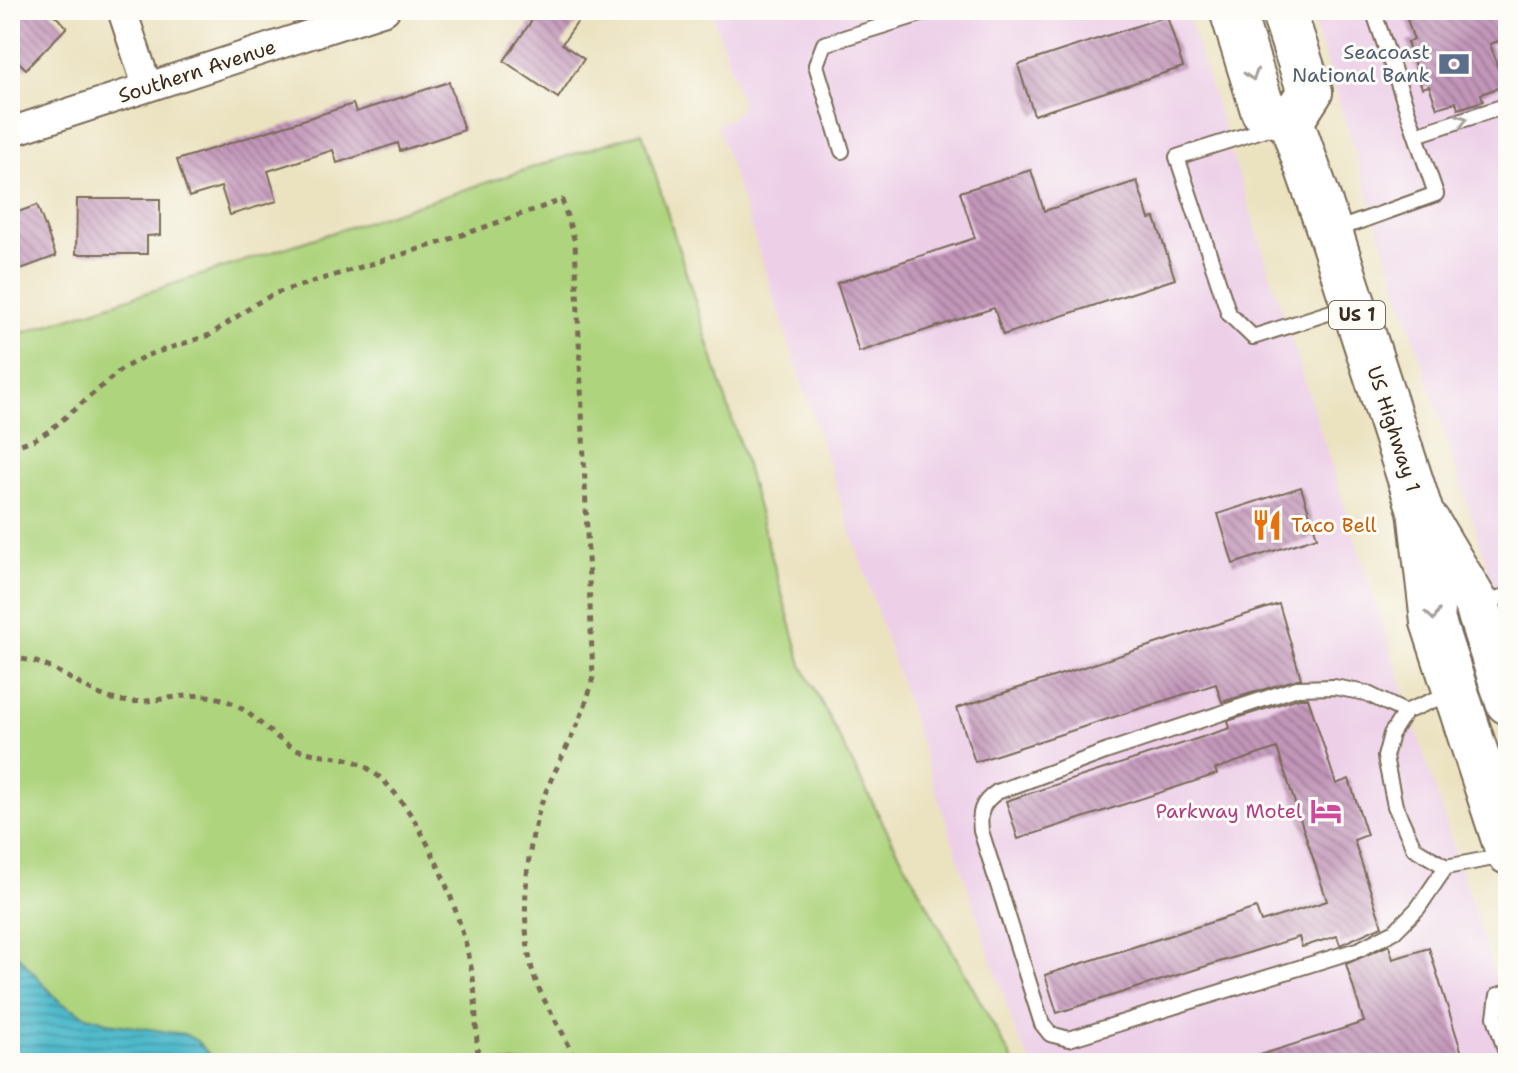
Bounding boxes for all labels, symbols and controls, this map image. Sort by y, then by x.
street label: Southern Avenue [115,33,279,109]
place label: Seacoast National Bank [1292,39,1430,88]
bank icon: Seacoast National Bank [1437,47,1471,81]
one-way arrow [1243,67,1259,81]
one-way arrow [1454,114,1468,130]
road number: US 1 [1329,301,1385,329]
street label: US Highway 1 [1361,363,1427,495]
restaurant icon: Taco Bell [1250,508,1284,542]
place label: Taco Bell [1291,512,1377,538]
one-way arrow [1424,609,1441,622]
hotel icon: Parkway Motel [1309,794,1343,828]
place label: Parkway Motel [1155,798,1302,824]

